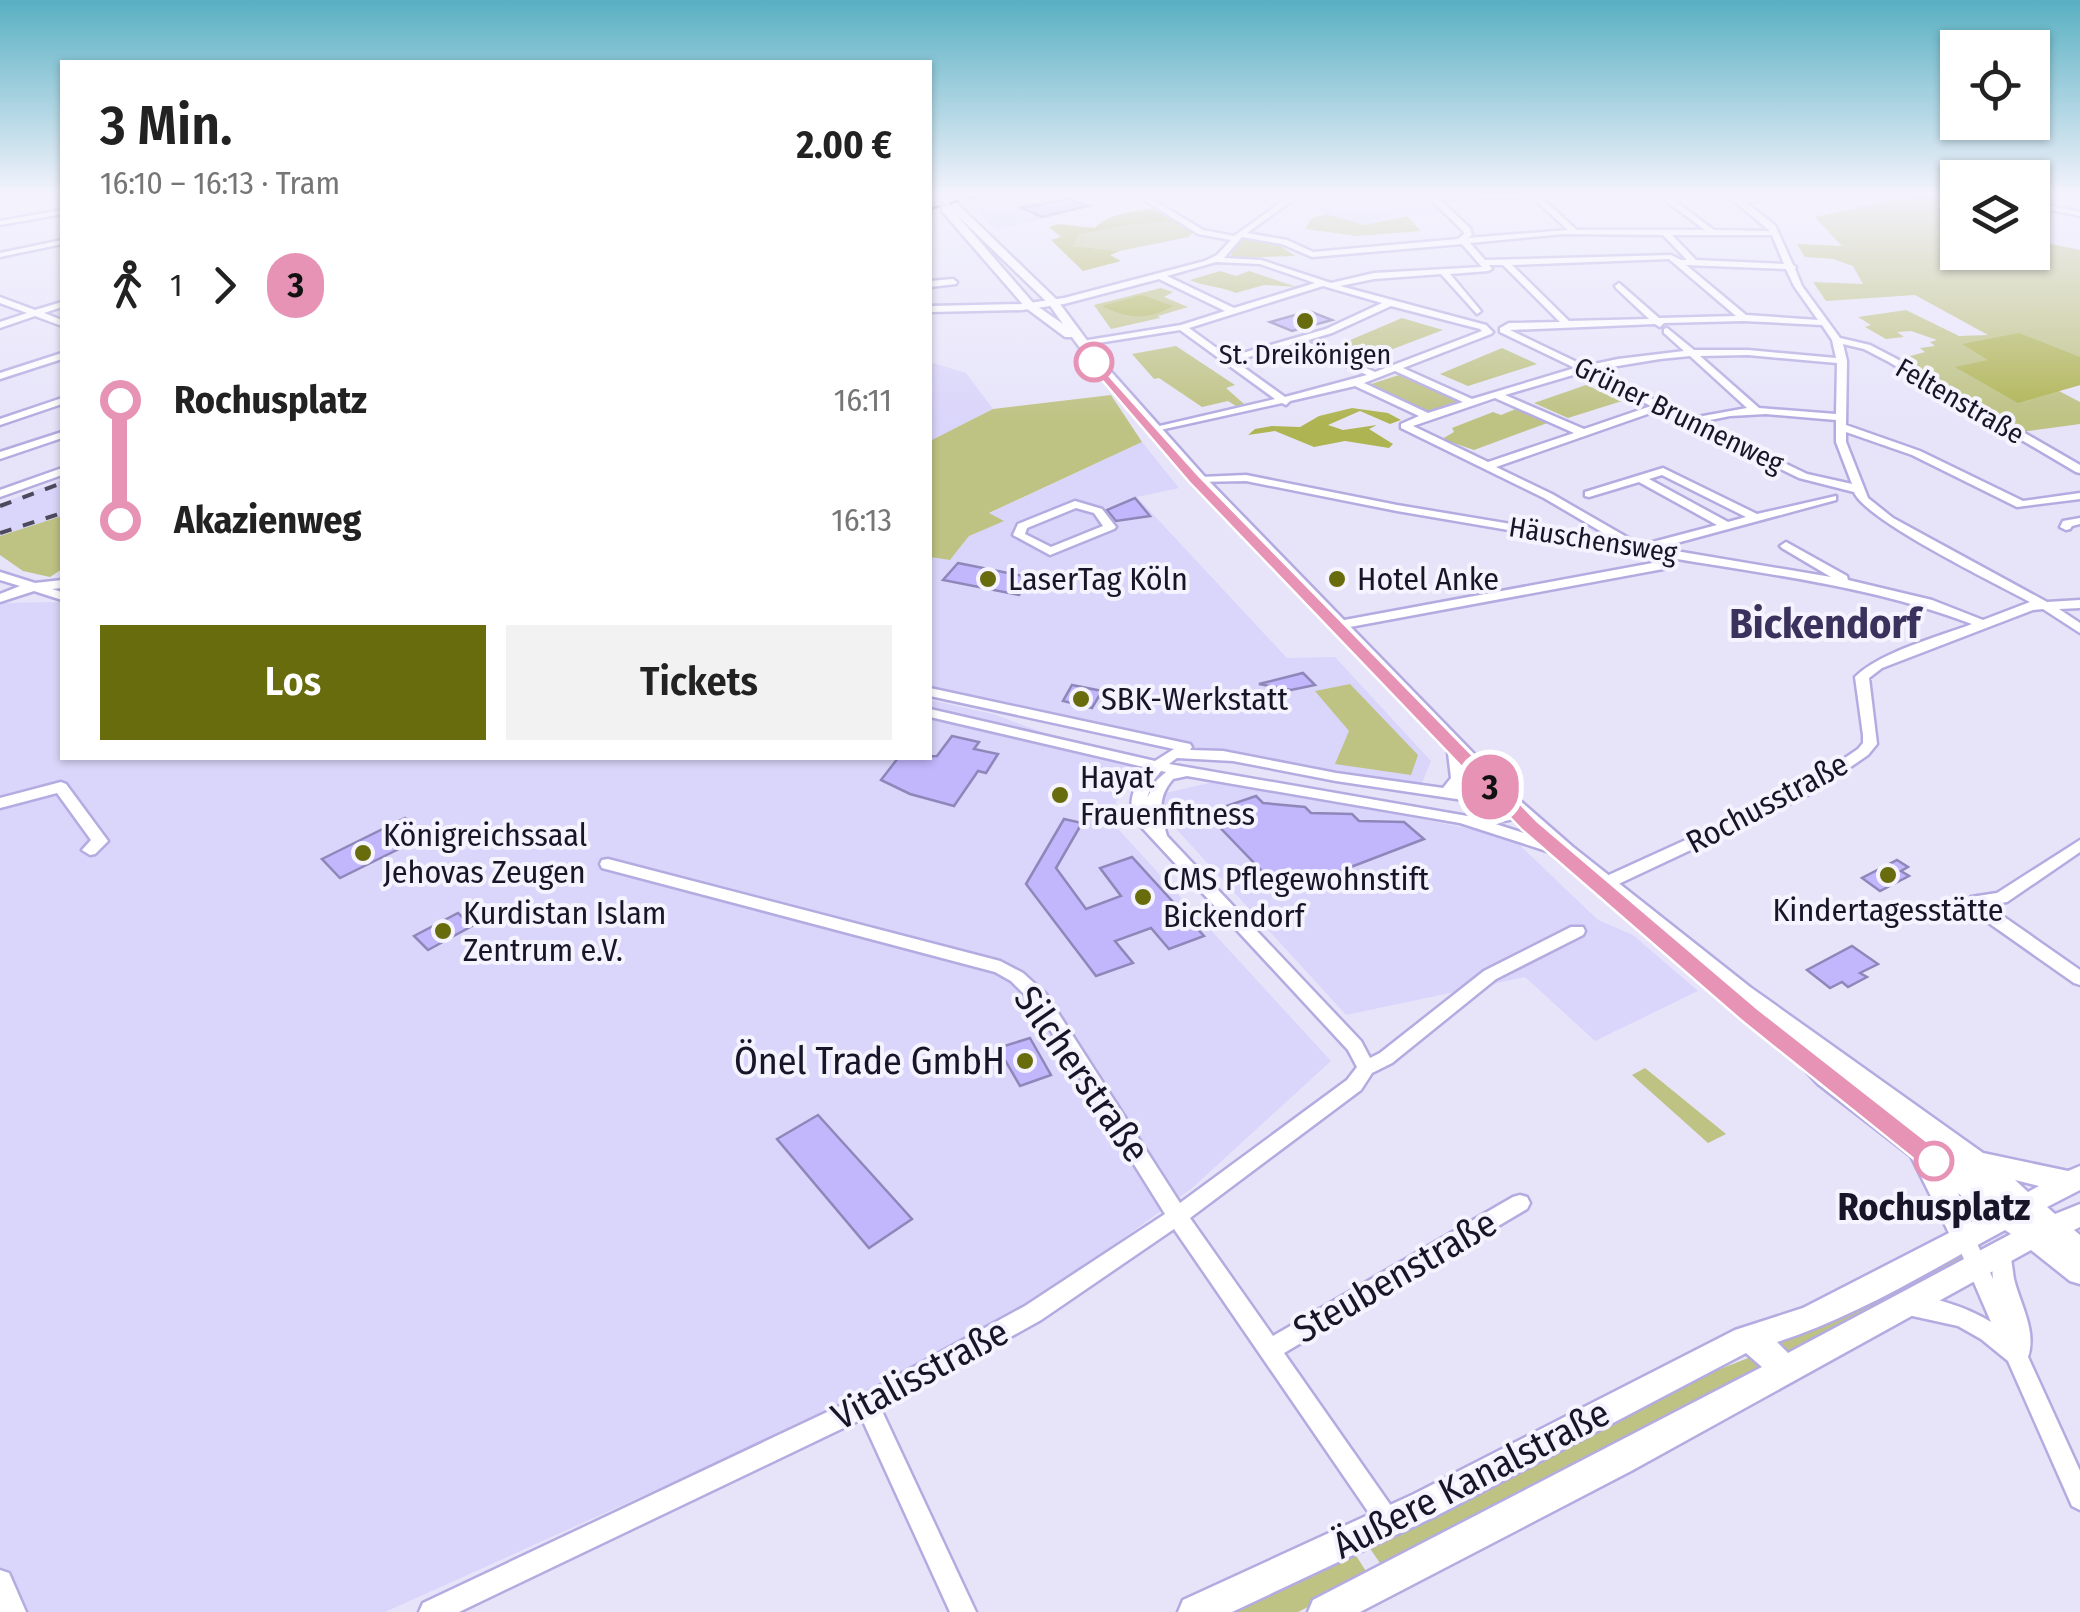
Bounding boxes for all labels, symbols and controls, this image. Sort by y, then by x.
map controls [1940,30,2050,270]
button: locate [1940,30,2050,140]
text: 3 Min. [100,93,233,159]
text: 2.00 € [796,122,892,168]
button: layers [1940,160,2050,270]
text: 16:10 – 16:13 · Tram [100,164,340,202]
icon: walk [100,258,155,313]
icon: forward [197,258,252,313]
text: 3 [287,264,304,306]
text: 1 [170,266,182,304]
marker: St. Dreikönigen [1294,310,1316,332]
place label: St. Dreikönigen [1219,338,1391,371]
unlabelled marker [1075,343,1113,381]
street label: Grüner Brunnenweg [1569,350,1790,480]
street label: Feltenstraße [1890,351,2030,451]
text: Rochusplatz [174,377,367,423]
text: 16:11 [834,381,892,419]
text: Akazienweg [174,497,361,543]
text: 16:13 [831,501,892,539]
street label: Häuschensweg [1507,510,1680,570]
place label: LaserTag Köln [1008,560,1188,598]
place label: Hotel Anke [1357,560,1499,598]
marker: LaserTag Köln [977,568,999,590]
marker: Hotel Anke [1326,568,1348,590]
district label: Bickendorf [1729,599,1924,649]
button: Los [100,625,486,740]
button: Tickets [506,625,892,740]
place label: SBK-Werkstatt [1101,680,1288,718]
marker: SBK-Werkstatt [1070,688,1092,710]
street label: Rochusstraße [1680,745,1854,861]
line badge: 3 [1458,754,1522,820]
place label: Hayat Frauenfitness [1080,758,1255,833]
text: 3 [1482,766,1498,808]
marker: Hayat Frauenfitness [1049,784,1071,806]
place label: Königreichssaal Jehovas Zeugen [383,816,587,891]
marker: Königreichssaal Jehovas Zeugen [352,842,374,864]
place label: CMS Pflegewohnstift Bickendorf [1163,860,1429,935]
marker: Kindertagesstätte [1877,864,1899,886]
marker: CMS Pflegewohnstift Bickendorf [1132,886,1154,908]
place label: Kindertagesstätte [1772,891,2004,929]
place label: Kurdistan Islam Zentrum e.V. [463,894,666,969]
marker: Kurdistan Islam Zentrum e.V. [432,920,454,942]
street label: Silcherstraße [1005,977,1159,1171]
place label: Önel Trade GmbH [734,1038,1005,1084]
marker: Önel Trade GmbH [1014,1050,1036,1072]
marker: Rochusplatz [1915,1142,1953,1180]
place label: Rochusplatz [1838,1184,2031,1230]
street label: Steubenstraße [1285,1199,1505,1353]
street label: Vitalisstraße [824,1308,1016,1440]
street label: Äußere Kanalstraße [1325,1389,1617,1569]

